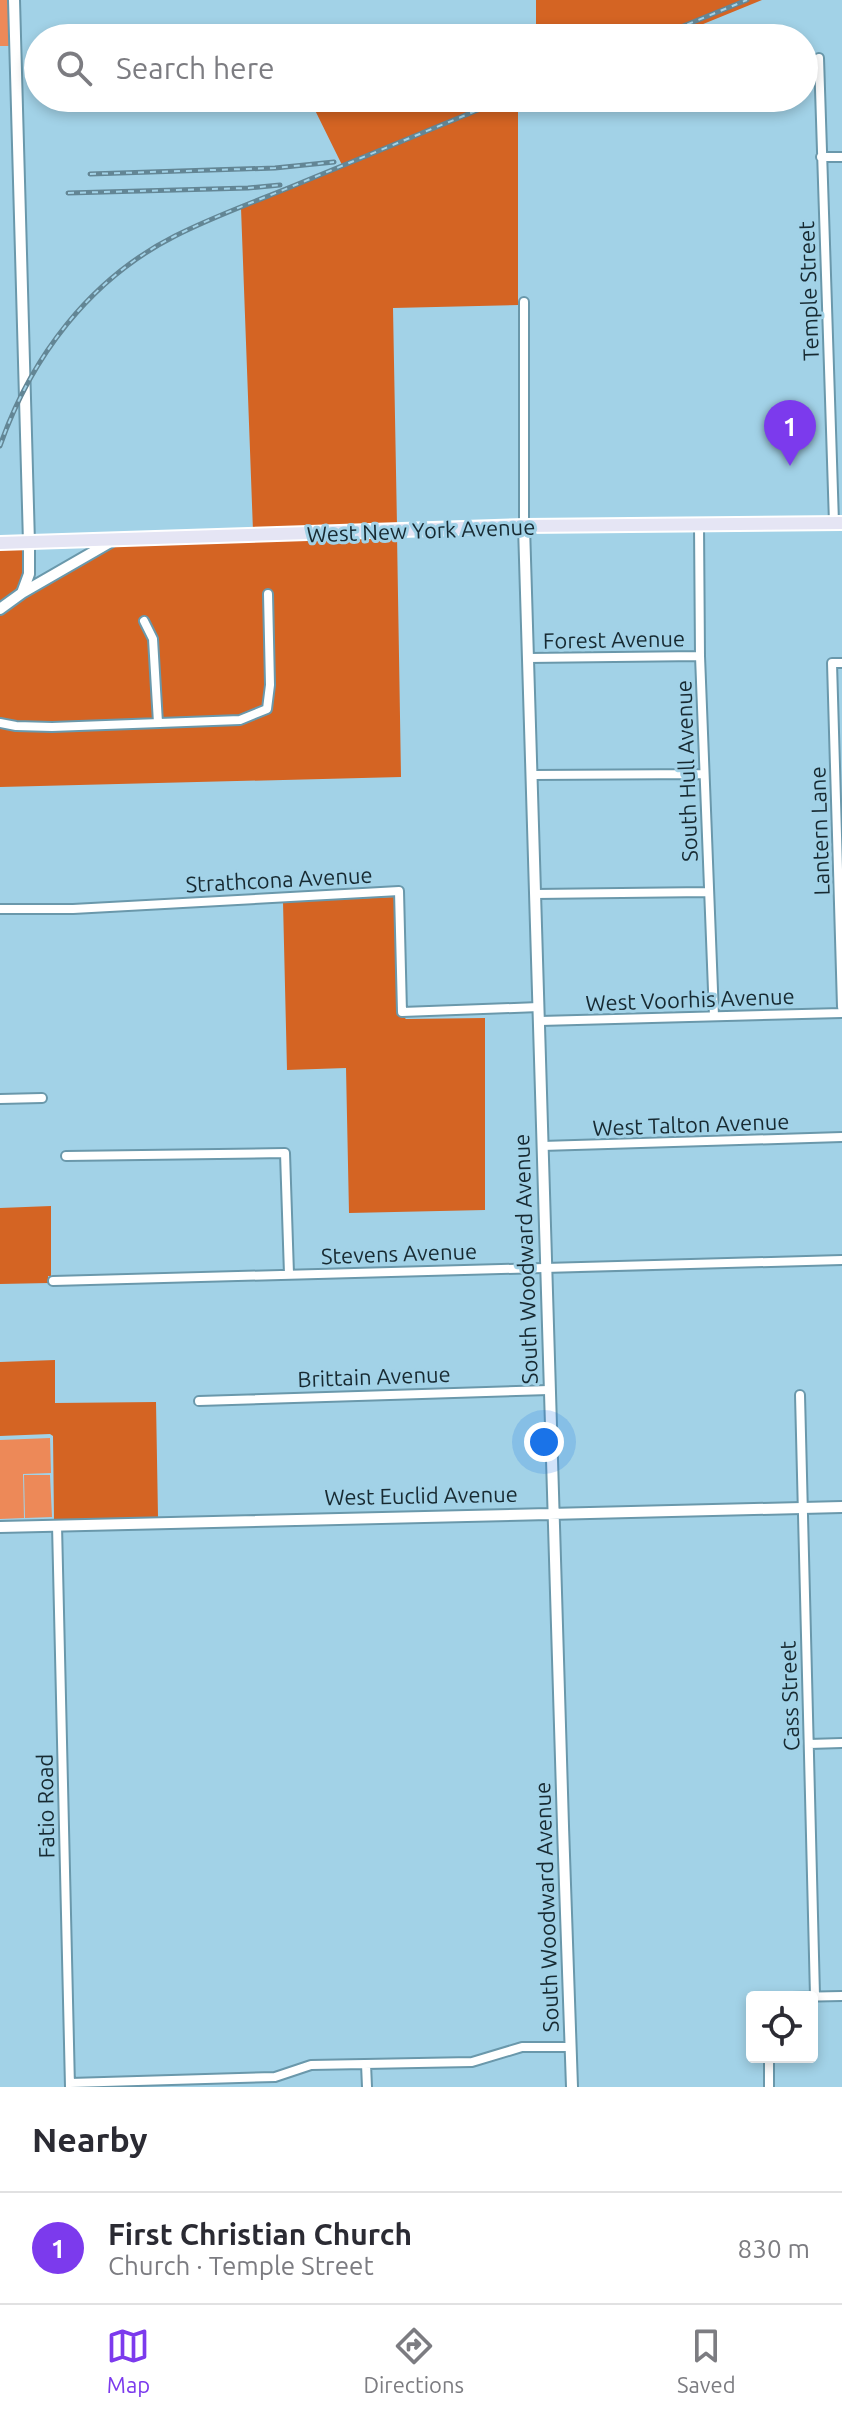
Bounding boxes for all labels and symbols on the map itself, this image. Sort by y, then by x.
street label: Temple Street [793,220,823,361]
pin: 1 [764,400,816,466]
street label: West New York Avenue [306,514,536,546]
street label: Forest Avenue [543,625,685,653]
street label: South Hull Avenue [670,680,702,862]
street label: Lantern Lane [804,766,834,896]
street label: Strathcona Avenue [185,862,373,896]
street label: West Voorhis Avenue [585,983,795,1015]
street label: West Talton Avenue [592,1108,790,1140]
street label: South Woodward Avenue [508,1133,542,1385]
street label: Stevens Avenue [320,1238,478,1268]
street label: Brittain Avenue [297,1361,451,1391]
your location [524,1422,564,1462]
street label: West Euclid Avenue [324,1481,518,1509]
street label: Cass Street [775,1640,803,1752]
street label: Fatio Road [32,1753,58,1859]
street label: South Woodward Avenue [529,1781,563,2033]

